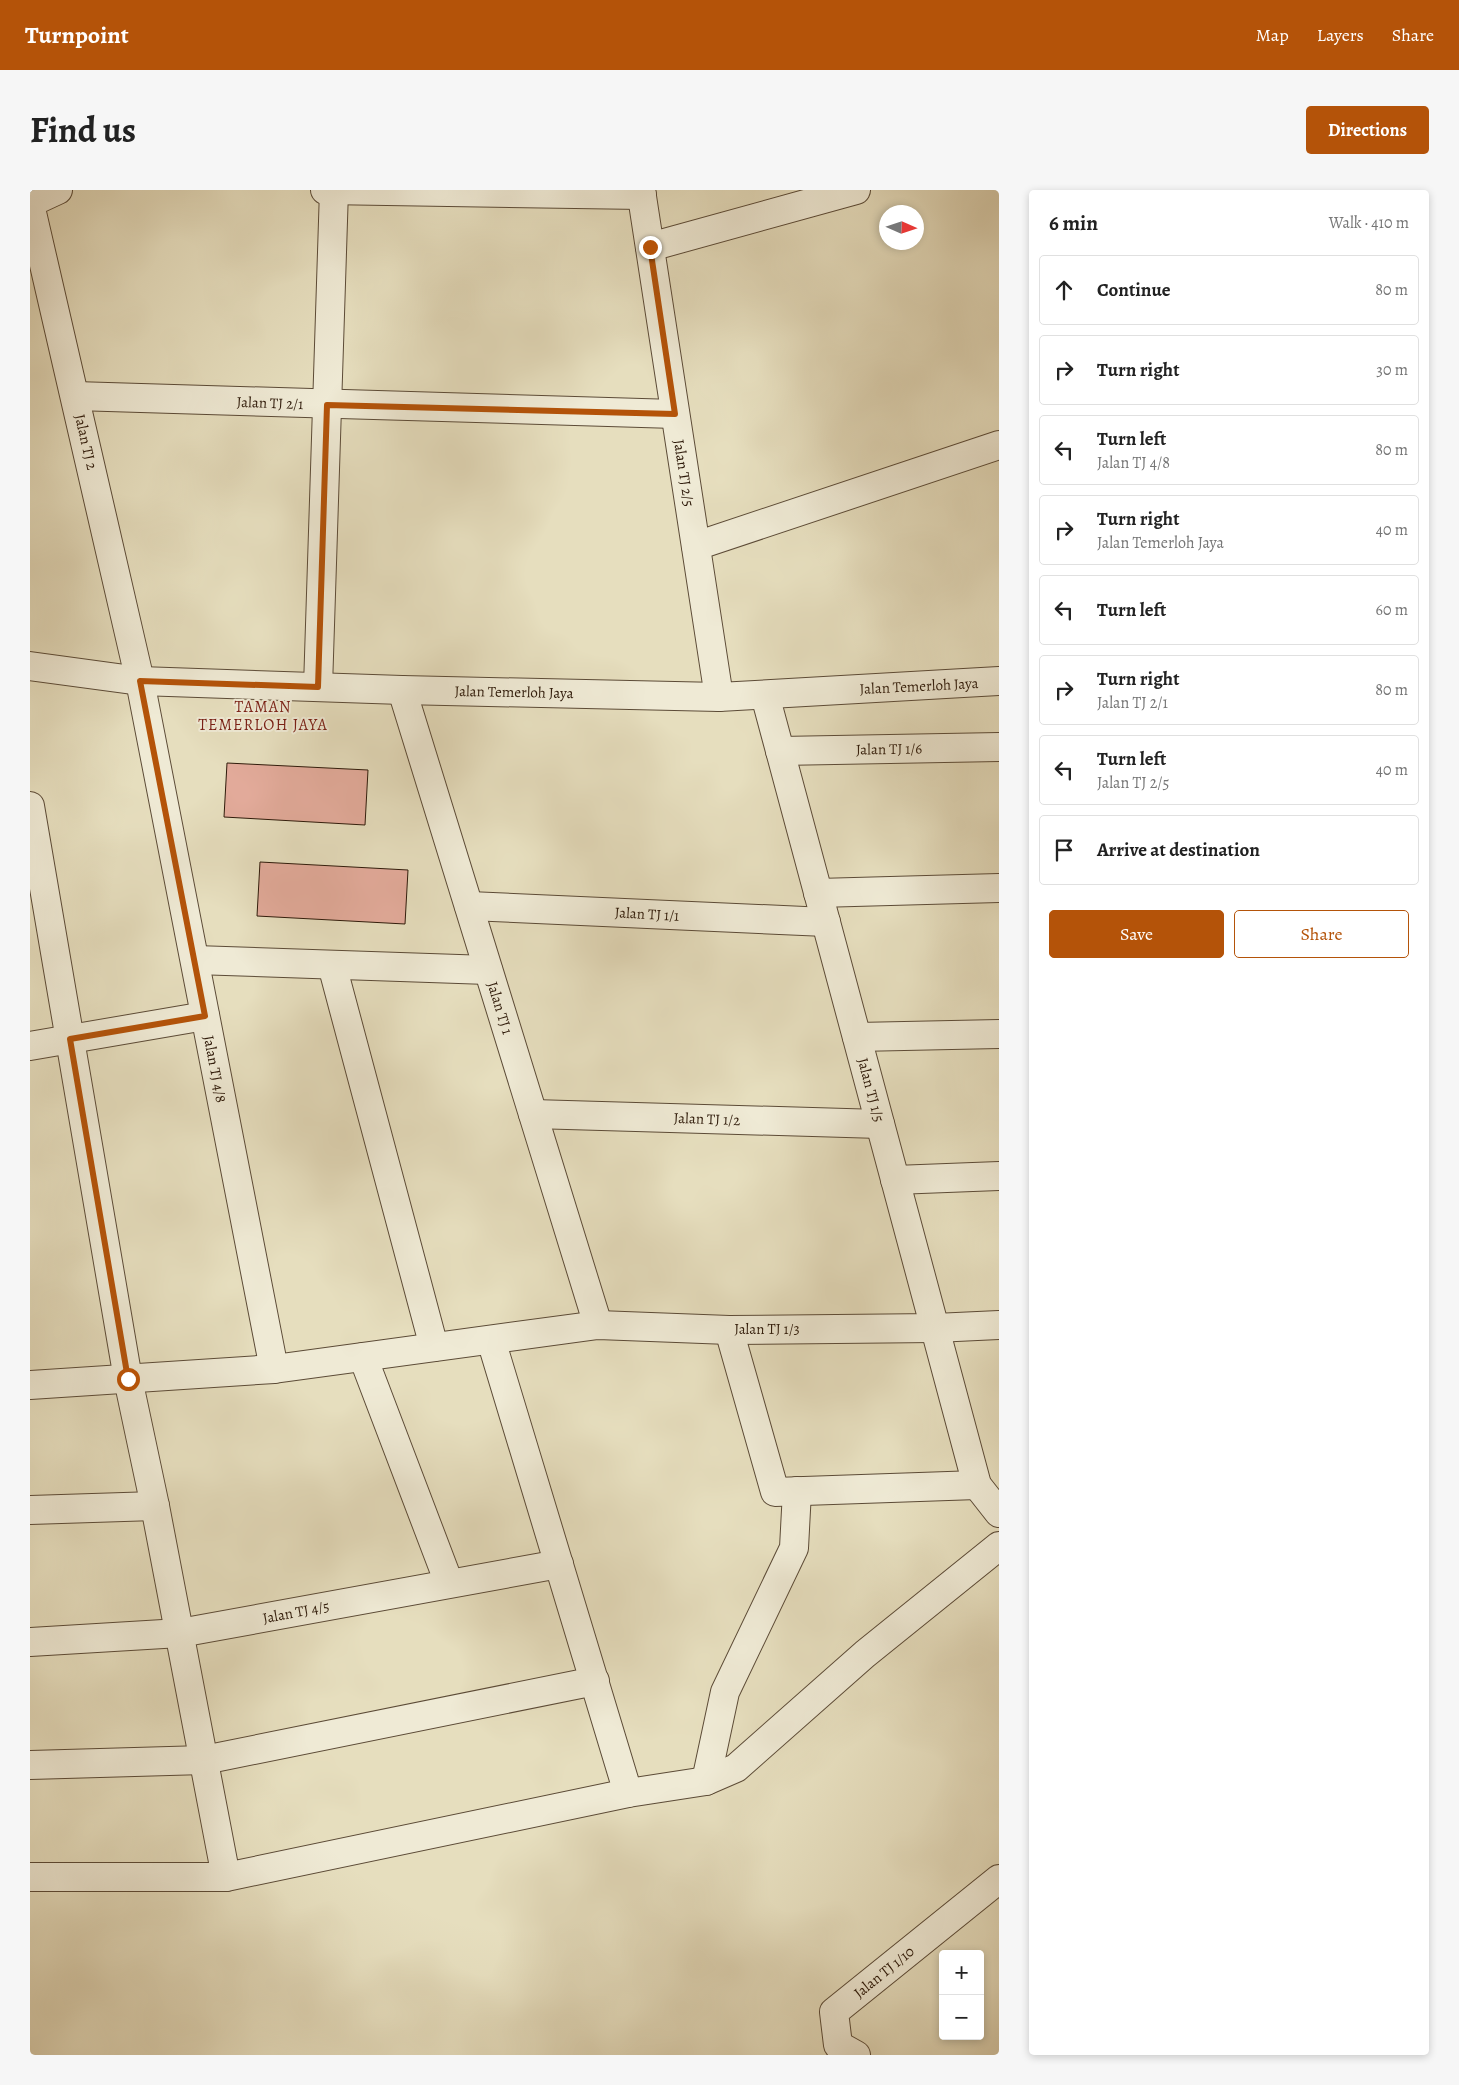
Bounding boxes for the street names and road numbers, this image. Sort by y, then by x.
street label: Jalan TJ 2/1 [236,392,304,414]
street label: Jalan TJ 2 [70,412,102,472]
street label: Jalan TJ 2/5 [669,438,699,508]
street label: Jalan Temerloh Jaya [859,673,979,699]
street label: Jalan Temerloh Jaya [454,681,574,703]
street label: Jalan TJ 1/6 [856,738,922,760]
street label: Jalan TJ 1/1 [614,902,680,926]
street label: Jalan TJ 1 [482,979,518,1037]
street label: Jalan TJ 4/8 [199,1034,231,1104]
street label: Jalan TJ 1/5 [853,1056,889,1124]
street label: Jalan TJ 1/2 [673,1108,741,1130]
street label: Jalan TJ 1/3 [734,1319,800,1339]
street label: Jalan TJ 4/5 [261,1596,331,1628]
street label: Jalan TJ 1/10 [850,1941,918,2003]

